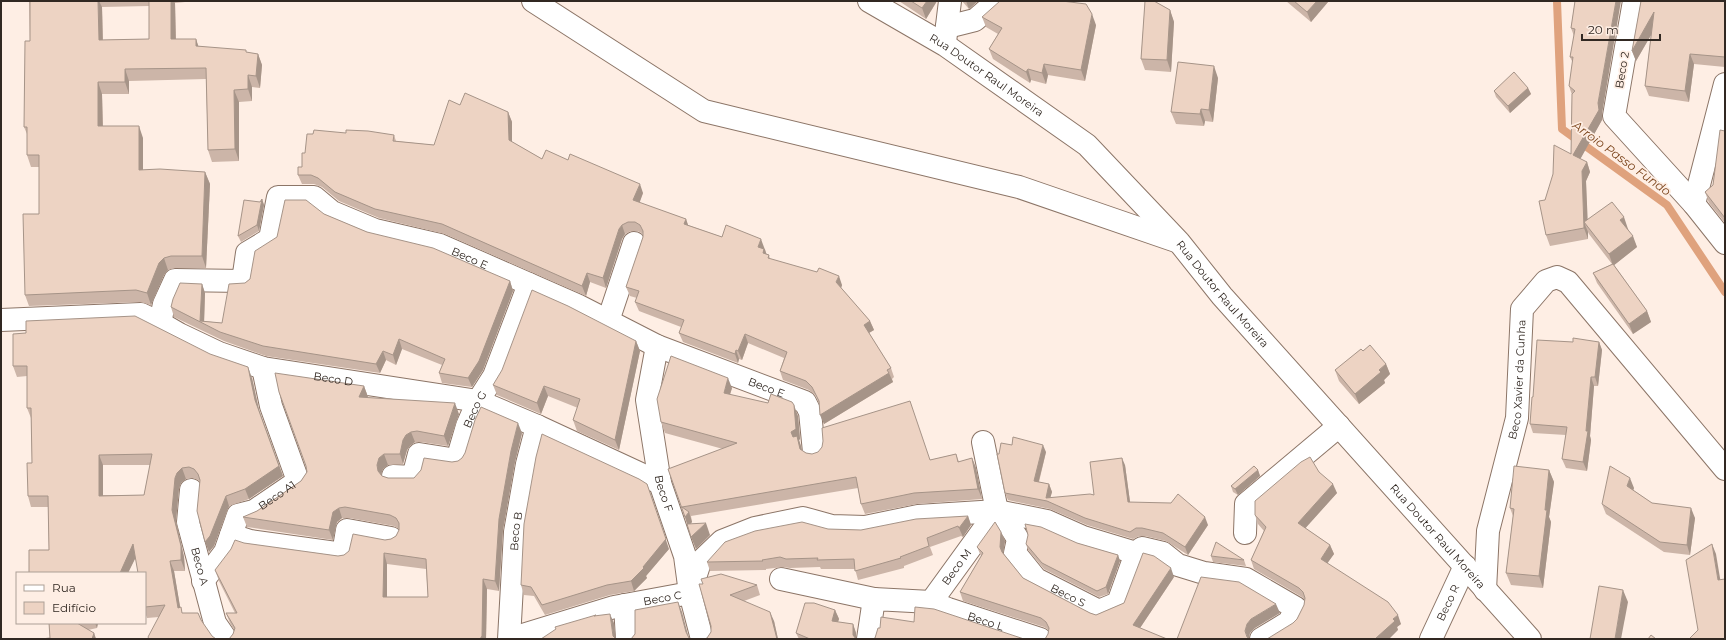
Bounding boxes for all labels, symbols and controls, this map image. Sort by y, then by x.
scale bar [1582,16,1660,42]
text: 20 m [1588,22,1619,37]
street label: Rua Doutor Raul Moreira [927,30,1047,119]
street label: Beco 2 [1612,51,1632,89]
water label: Arroio Passo Fundo [1569,117,1674,199]
street label: Rua Doutor Raul Moreira [1173,237,1272,350]
street label: Beco E [449,244,490,272]
street label: Beco Xavier da Cunha [1505,319,1529,441]
street label: Beco D [312,369,354,389]
street label: Beco E [746,374,787,401]
street label: Beco G [460,388,490,430]
street label: Beco F [652,474,676,514]
street label: Beco A1 [256,478,298,513]
street label: Rua Doutor Raul Moreira [1387,481,1488,591]
street label: Beco B [507,511,525,551]
street label: Beco A [188,546,212,587]
street label: Beco M [939,546,974,588]
legend [16,572,146,624]
text: Rua [52,580,76,595]
street label: Beco S [1048,581,1088,610]
street label: Beco R [1433,582,1462,623]
street label: Beco C [642,588,683,608]
text: Edifício [52,600,96,615]
street label: Beco L [966,609,1006,634]

